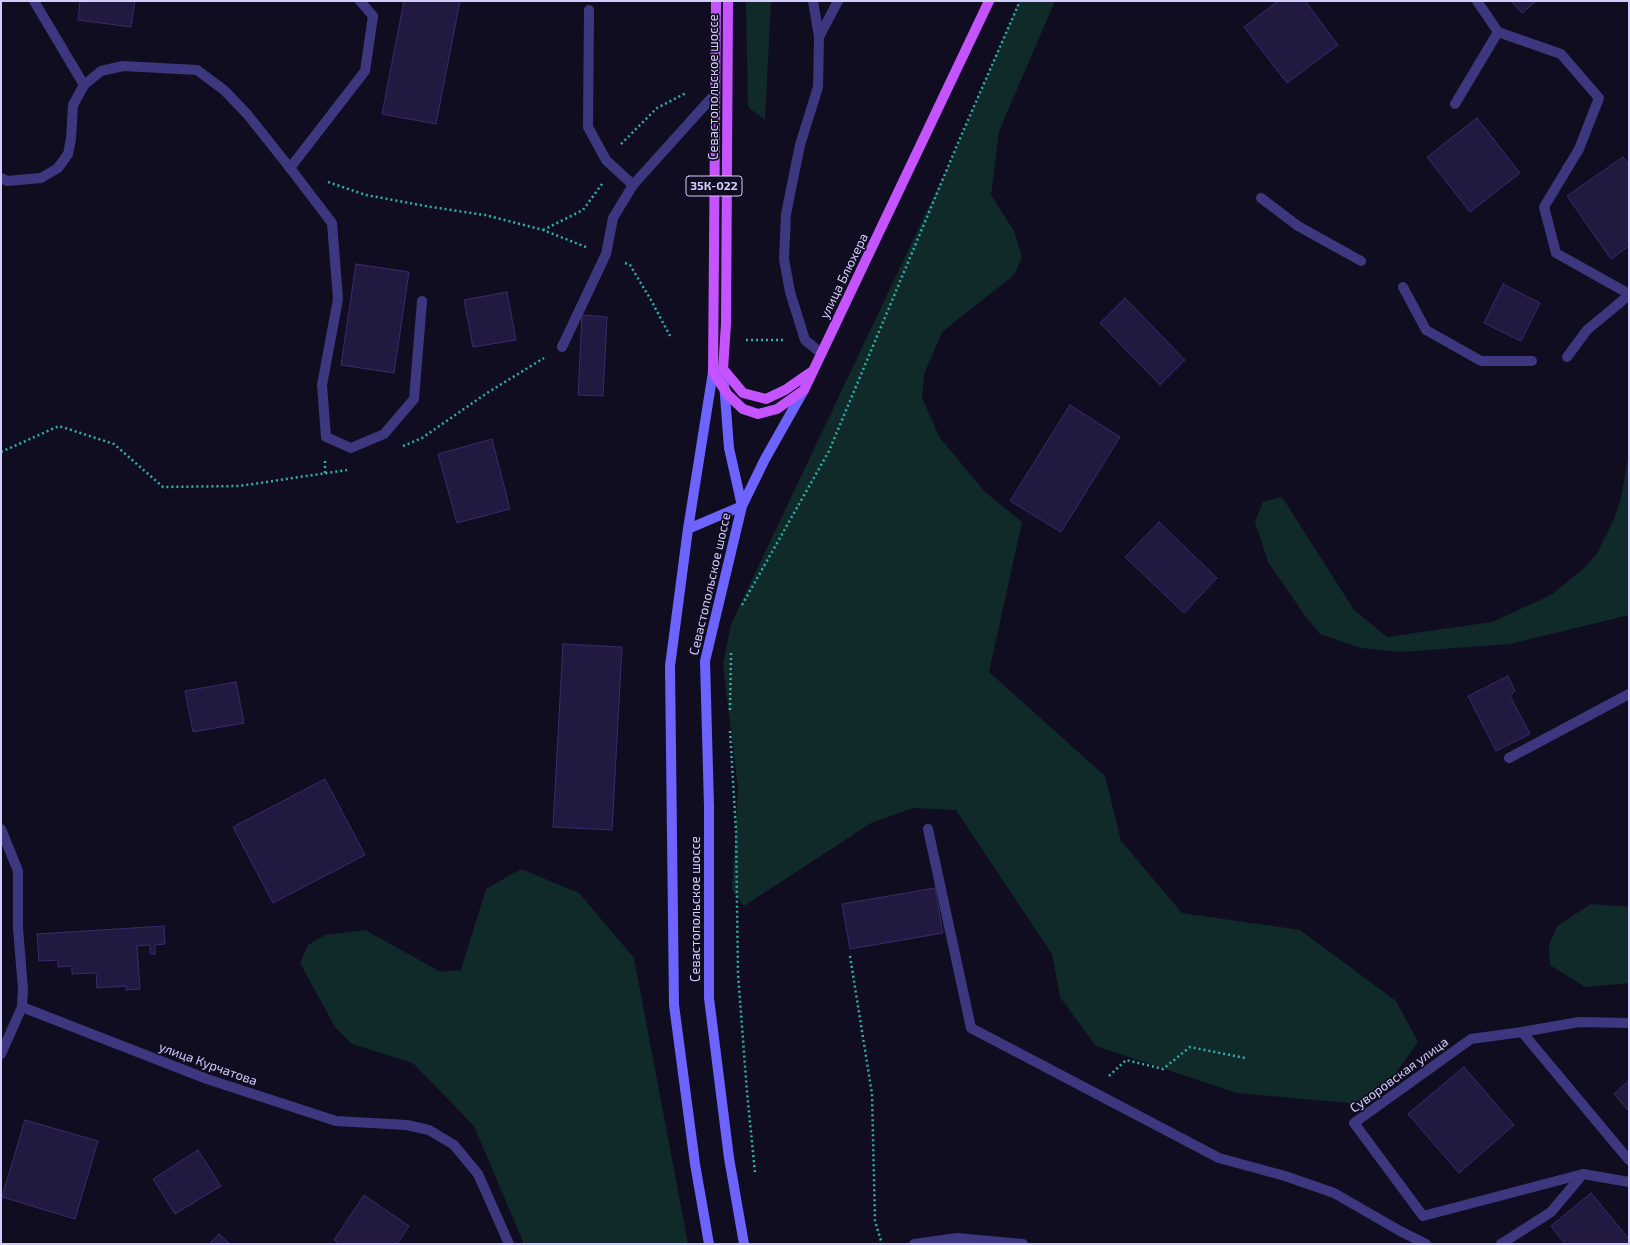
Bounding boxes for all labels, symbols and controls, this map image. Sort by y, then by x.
street label: Севастопольское шоссе [706,14,722,160]
road number: 35К-022 [686,176,742,196]
street label: улица Блюхера [817,231,871,321]
street label: Севастопольское шоссе [686,511,734,657]
street label: Севастопольское шоссе [688,836,704,982]
street label: Суворовская улица [1347,1034,1451,1116]
street label: улица Курчатова [157,1039,259,1089]

